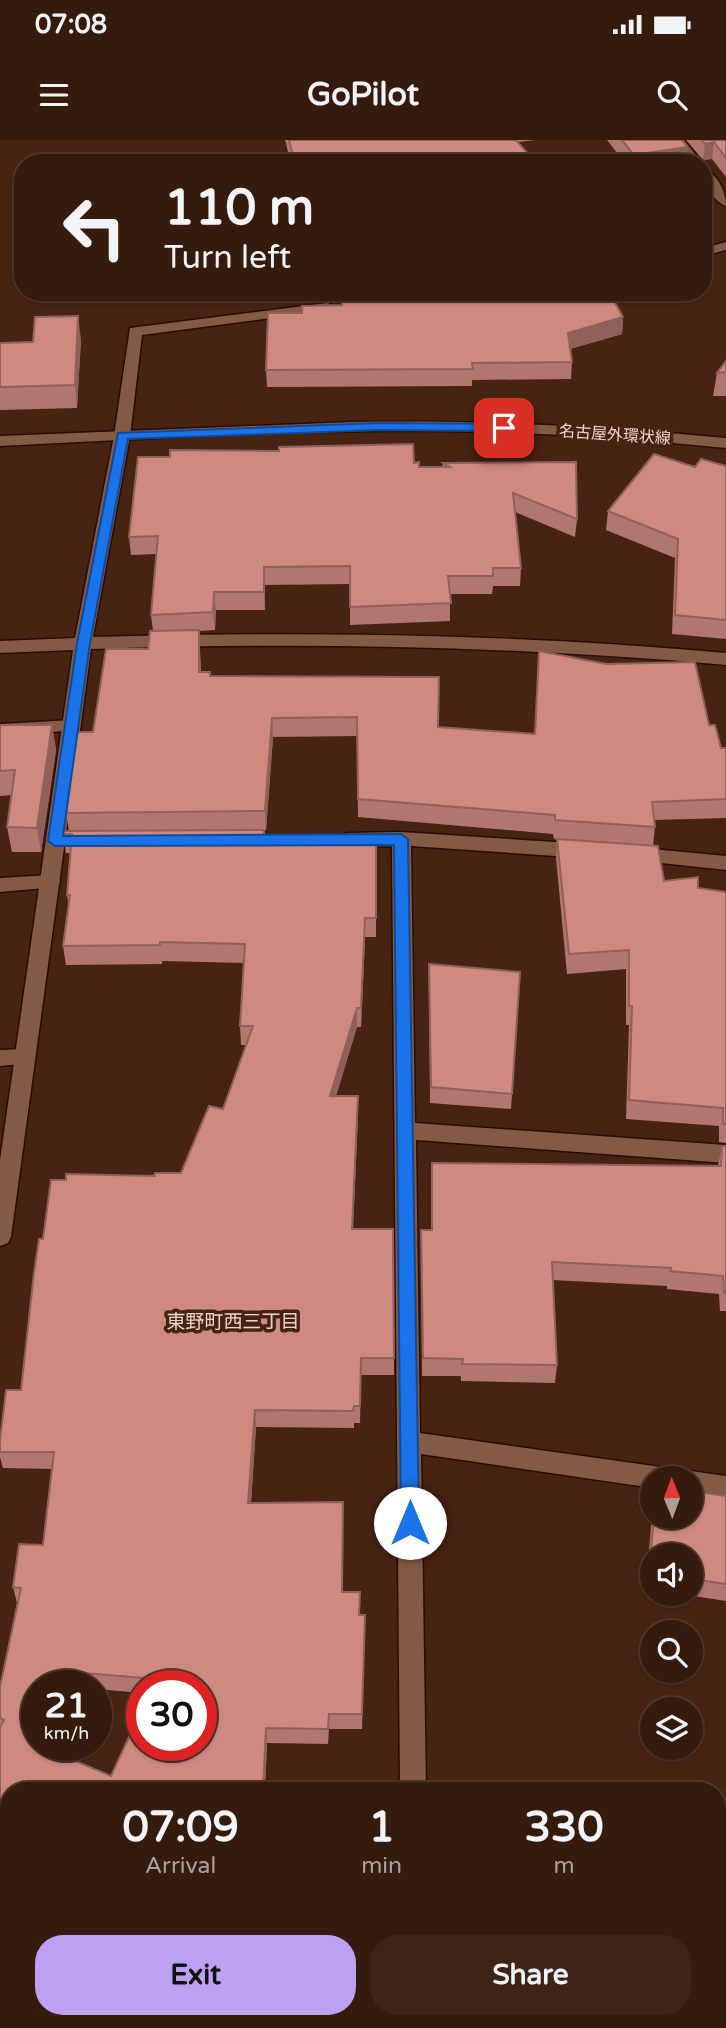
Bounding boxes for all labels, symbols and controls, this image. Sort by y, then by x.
text: 07:08 [35,9,107,40]
icon: menu [35,76,73,114]
text: GoPilot [307,76,419,114]
icon: search [653,76,691,114]
text: 110 m [164,179,314,238]
icon: left [49,182,140,273]
text: Turn left [164,239,291,277]
pin [474,398,534,458]
icon: arrive [485,409,523,447]
street label: 名古屋外環状線 [558,421,671,449]
district label: 東野町西三丁目 [166,1311,300,1333]
north arrow [640,1466,704,1530]
map controls [640,1466,703,1760]
position arrow [373,1486,447,1560]
button: sound [640,1543,703,1606]
button: search [640,1620,703,1683]
speed limit sign: 30 [126,1670,217,1761]
text: 21 [45,1685,88,1727]
button: layers [640,1697,703,1760]
text: km/h [44,1722,89,1744]
text: 07:09 [122,1802,239,1853]
text: 1 [368,1802,395,1853]
text: 330 [524,1802,604,1853]
text: Arrival [145,1852,216,1880]
text: min [361,1852,402,1880]
text: m [553,1852,575,1880]
button: Exit [35,1935,356,2015]
button: Share [370,1935,691,2015]

